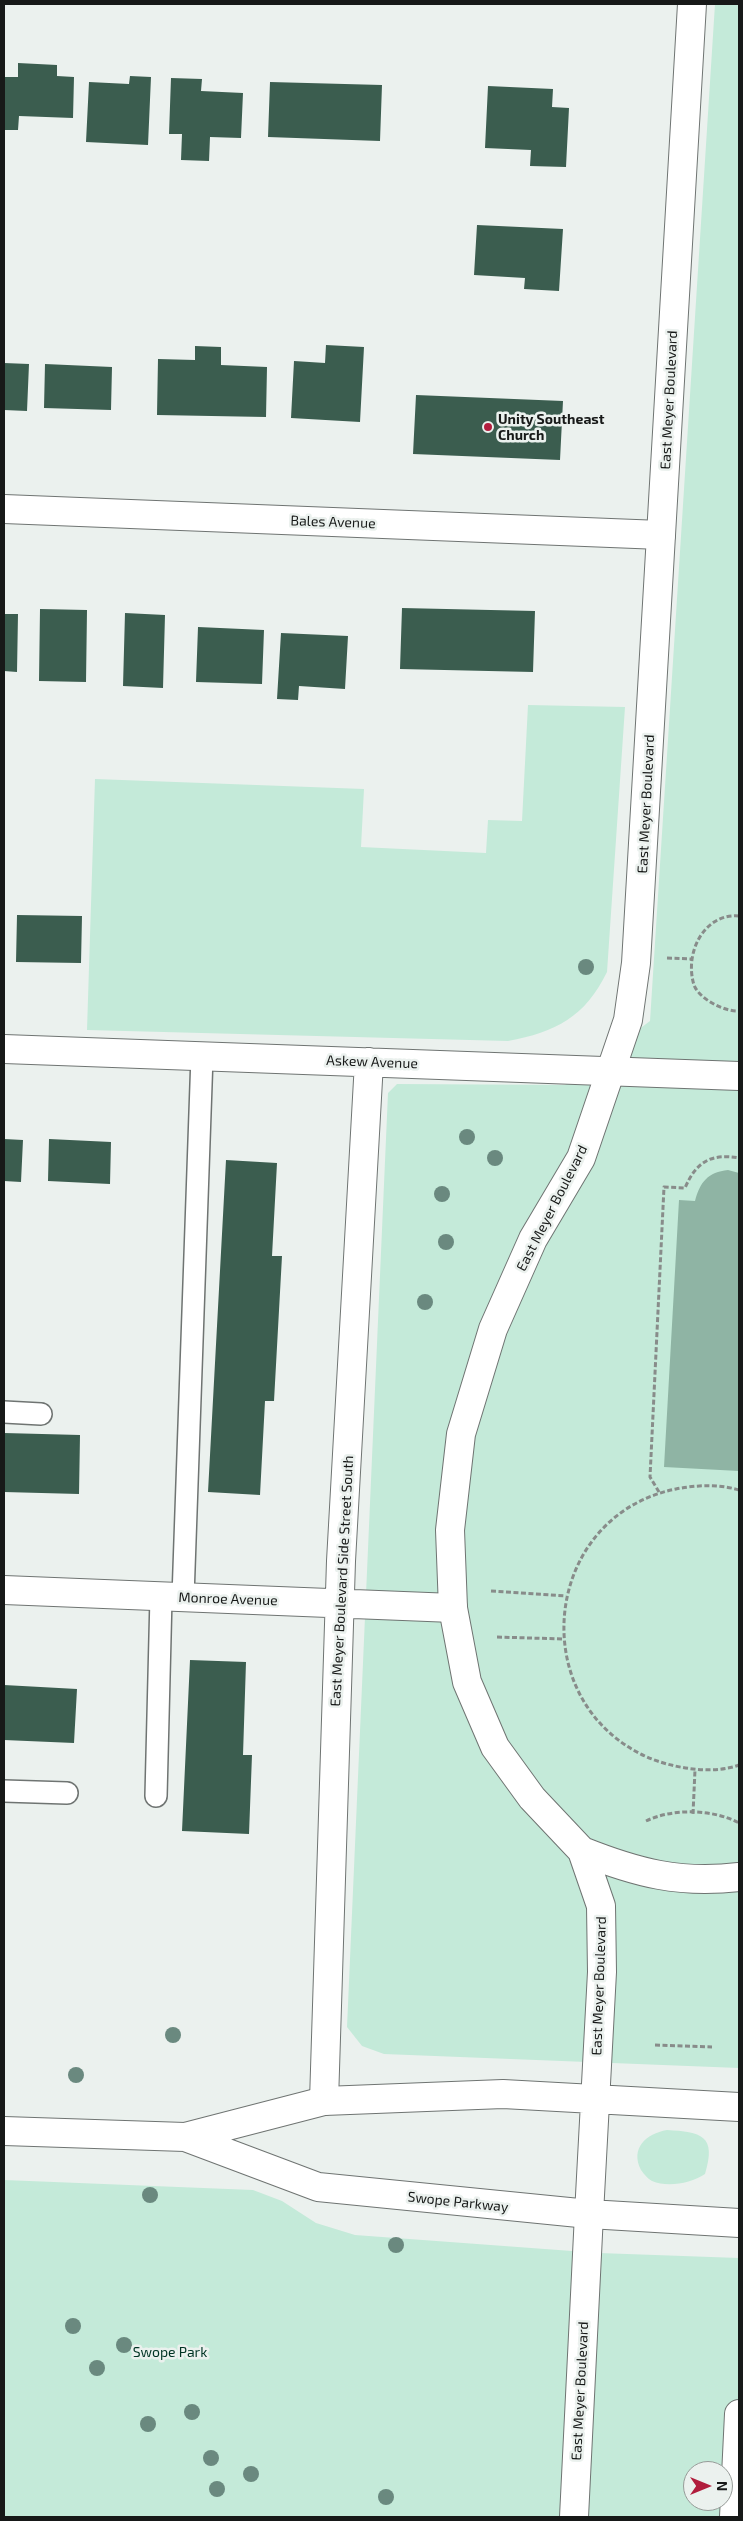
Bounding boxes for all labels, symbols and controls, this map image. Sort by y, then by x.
street label: East Meyer Boulevard [657,330,681,470]
place label: Unity Southeast Church [498,411,605,444]
marker: Unity Southeast Church [482,421,494,433]
street label: Bales Avenue [290,512,376,532]
street label: East Meyer Boulevard [634,734,658,874]
street label: Askew Avenue [326,1052,418,1072]
street label: East Meyer Boulevard [513,1142,591,1274]
street label: East Meyer Boulevard Side Street South [327,1455,357,1707]
street label: Monroe Avenue [178,1589,278,1609]
street label: East Meyer Boulevard [588,1916,610,2056]
street label: Swope Parkway [407,2188,509,2216]
street label: East Meyer Boulevard [568,2321,592,2461]
park label: Swope Park [133,2344,207,2360]
north arrow [683,2461,733,2511]
text: N [714,2481,731,2491]

